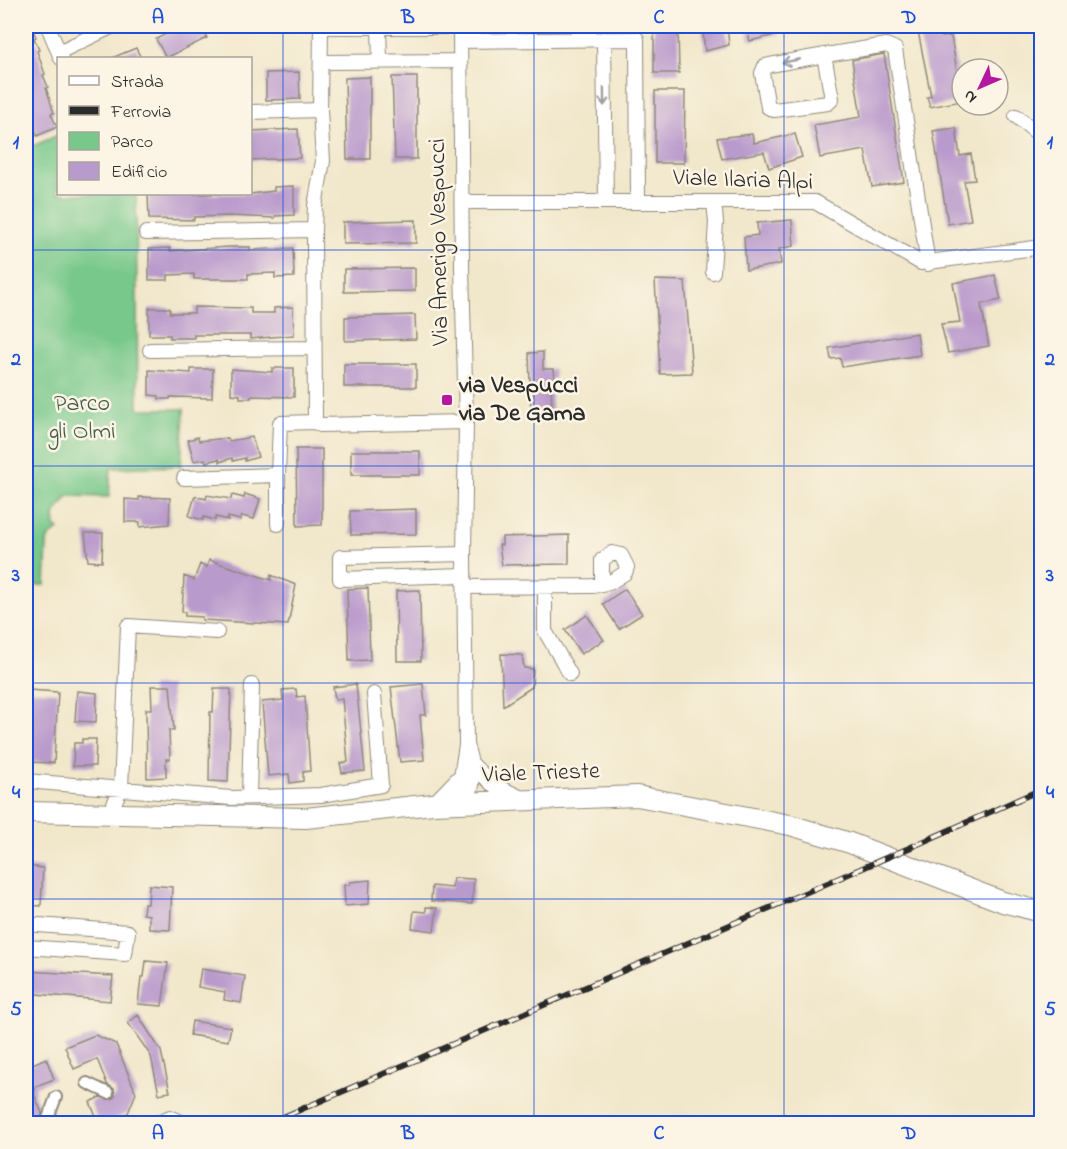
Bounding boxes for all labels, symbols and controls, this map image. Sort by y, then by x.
text: A [152,4,164,33]
text: B [400,4,415,33]
text: C [654,4,665,33]
text: D [901,4,916,33]
one-way arrow [781,56,801,67]
legend [57,57,252,195]
north arrow [950,57,1010,117]
text: Strada [111,70,164,96]
text: N [958,84,983,108]
one-way arrow [599,87,610,107]
text: Ferrovia [110,100,171,126]
text: 1 [13,129,20,158]
text: 1 [1047,129,1054,158]
text: Parco [111,130,153,156]
street label: Via Amerigo Vespucci [421,138,459,347]
text: Edificio [111,160,167,186]
street label: Viale Ilaria Alpi [671,161,814,201]
text: 2 [10,346,21,375]
text: 2 [1044,346,1055,375]
place label: via Vespucci via De Gama [458,369,586,432]
park label: Parco gli Olmi [48,387,115,450]
marker: via Vespucci via De Gama [440,393,454,407]
text: 3 [11,562,20,591]
text: 3 [1045,562,1054,591]
street label: Viale Trieste [481,754,601,794]
text: 4 [12,779,21,808]
text: 4 [1046,779,1055,808]
text: 5 [10,996,22,1025]
text: 5 [1044,996,1056,1025]
text: A [152,1120,164,1149]
text: B [400,1120,415,1149]
text: C [654,1120,665,1149]
text: D [901,1120,916,1149]

